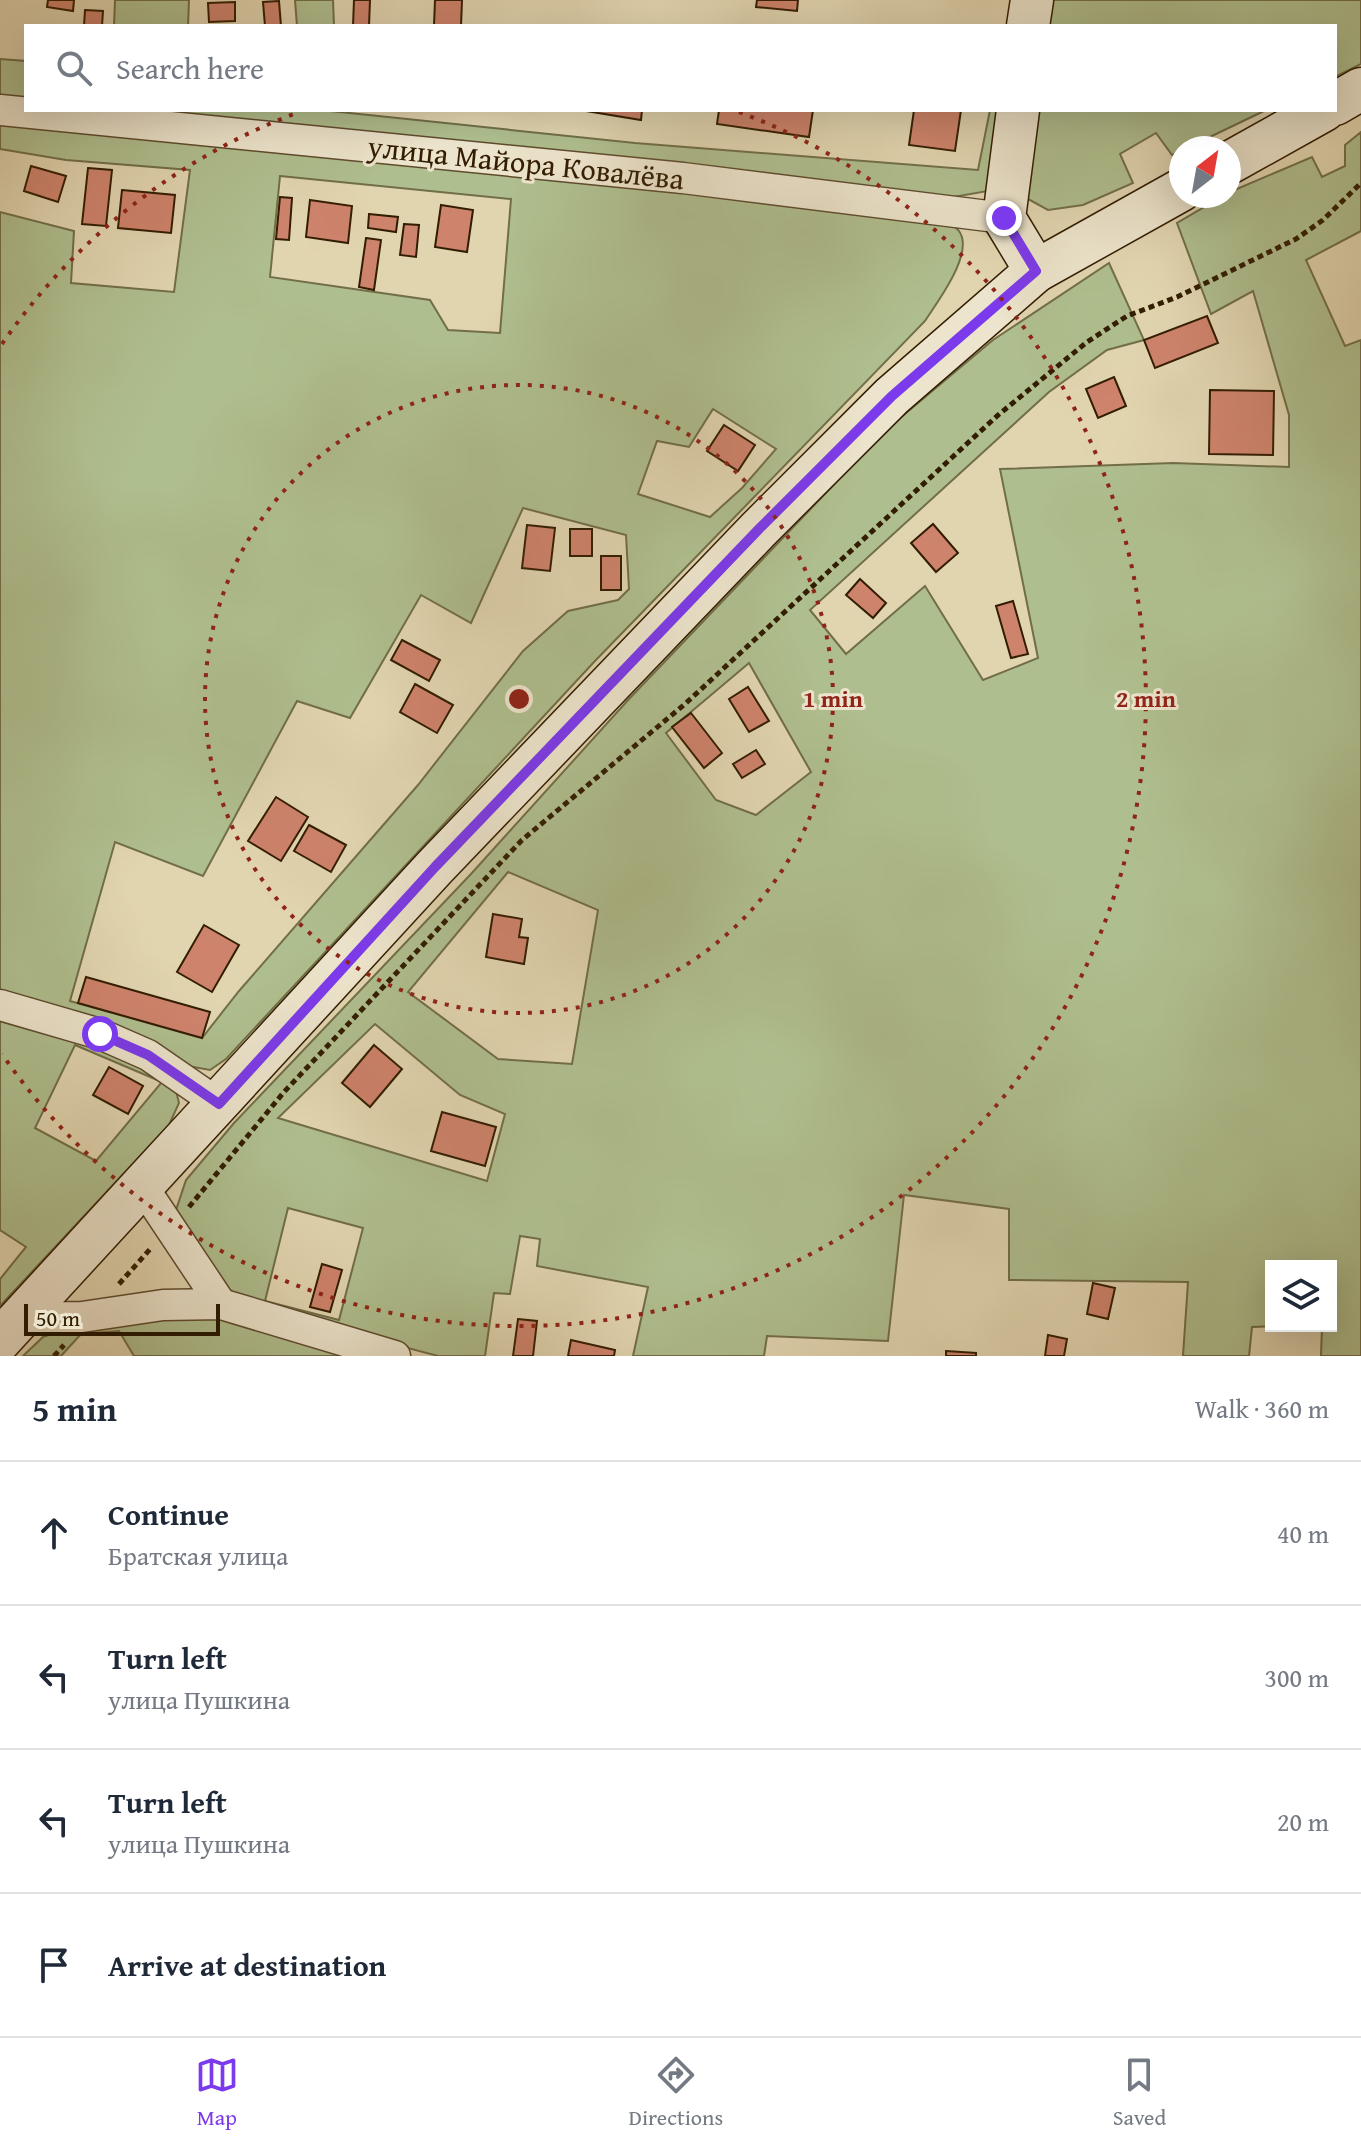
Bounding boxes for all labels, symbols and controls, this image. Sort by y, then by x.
search box [24,24,1337,112]
icon: search [52,46,96,90]
text: Search here [116,46,264,90]
street label: улица Майора Ковалёва [365,123,687,201]
north arrow [1169,136,1241,208]
route end [986,200,1022,236]
text: 1 min [803,681,863,716]
text: 2 min [1116,681,1176,716]
centre of rings [505,685,533,713]
route start [82,1016,118,1052]
map controls [1265,1260,1337,1332]
button: layers [1265,1260,1337,1332]
scale bar [24,1300,220,1336]
text: 50 m [36,1302,80,1334]
text: 5 min [32,1384,117,1433]
text: Walk · 360 m [1195,1389,1329,1428]
text: Continue [108,1492,229,1536]
icon: ahead [32,1511,76,1555]
text: 40 m [1277,1514,1329,1553]
text: Братская улица [108,1536,288,1575]
text: Turn left [108,1636,227,1680]
icon: left [32,1655,76,1699]
text: 300 m [1264,1658,1329,1697]
text: улица Пушкина [108,1680,290,1719]
text: Turn left [108,1780,227,1824]
icon: left [32,1799,76,1843]
text: 20 m [1277,1802,1329,1841]
text: улица Пушкина [108,1824,290,1863]
icon: arrive [32,1943,76,1987]
text: Arrive at destination [108,1943,386,1987]
tab: Map [195,2053,239,2133]
tab: Directions [629,2053,723,2133]
tab: Saved [1113,2053,1166,2133]

